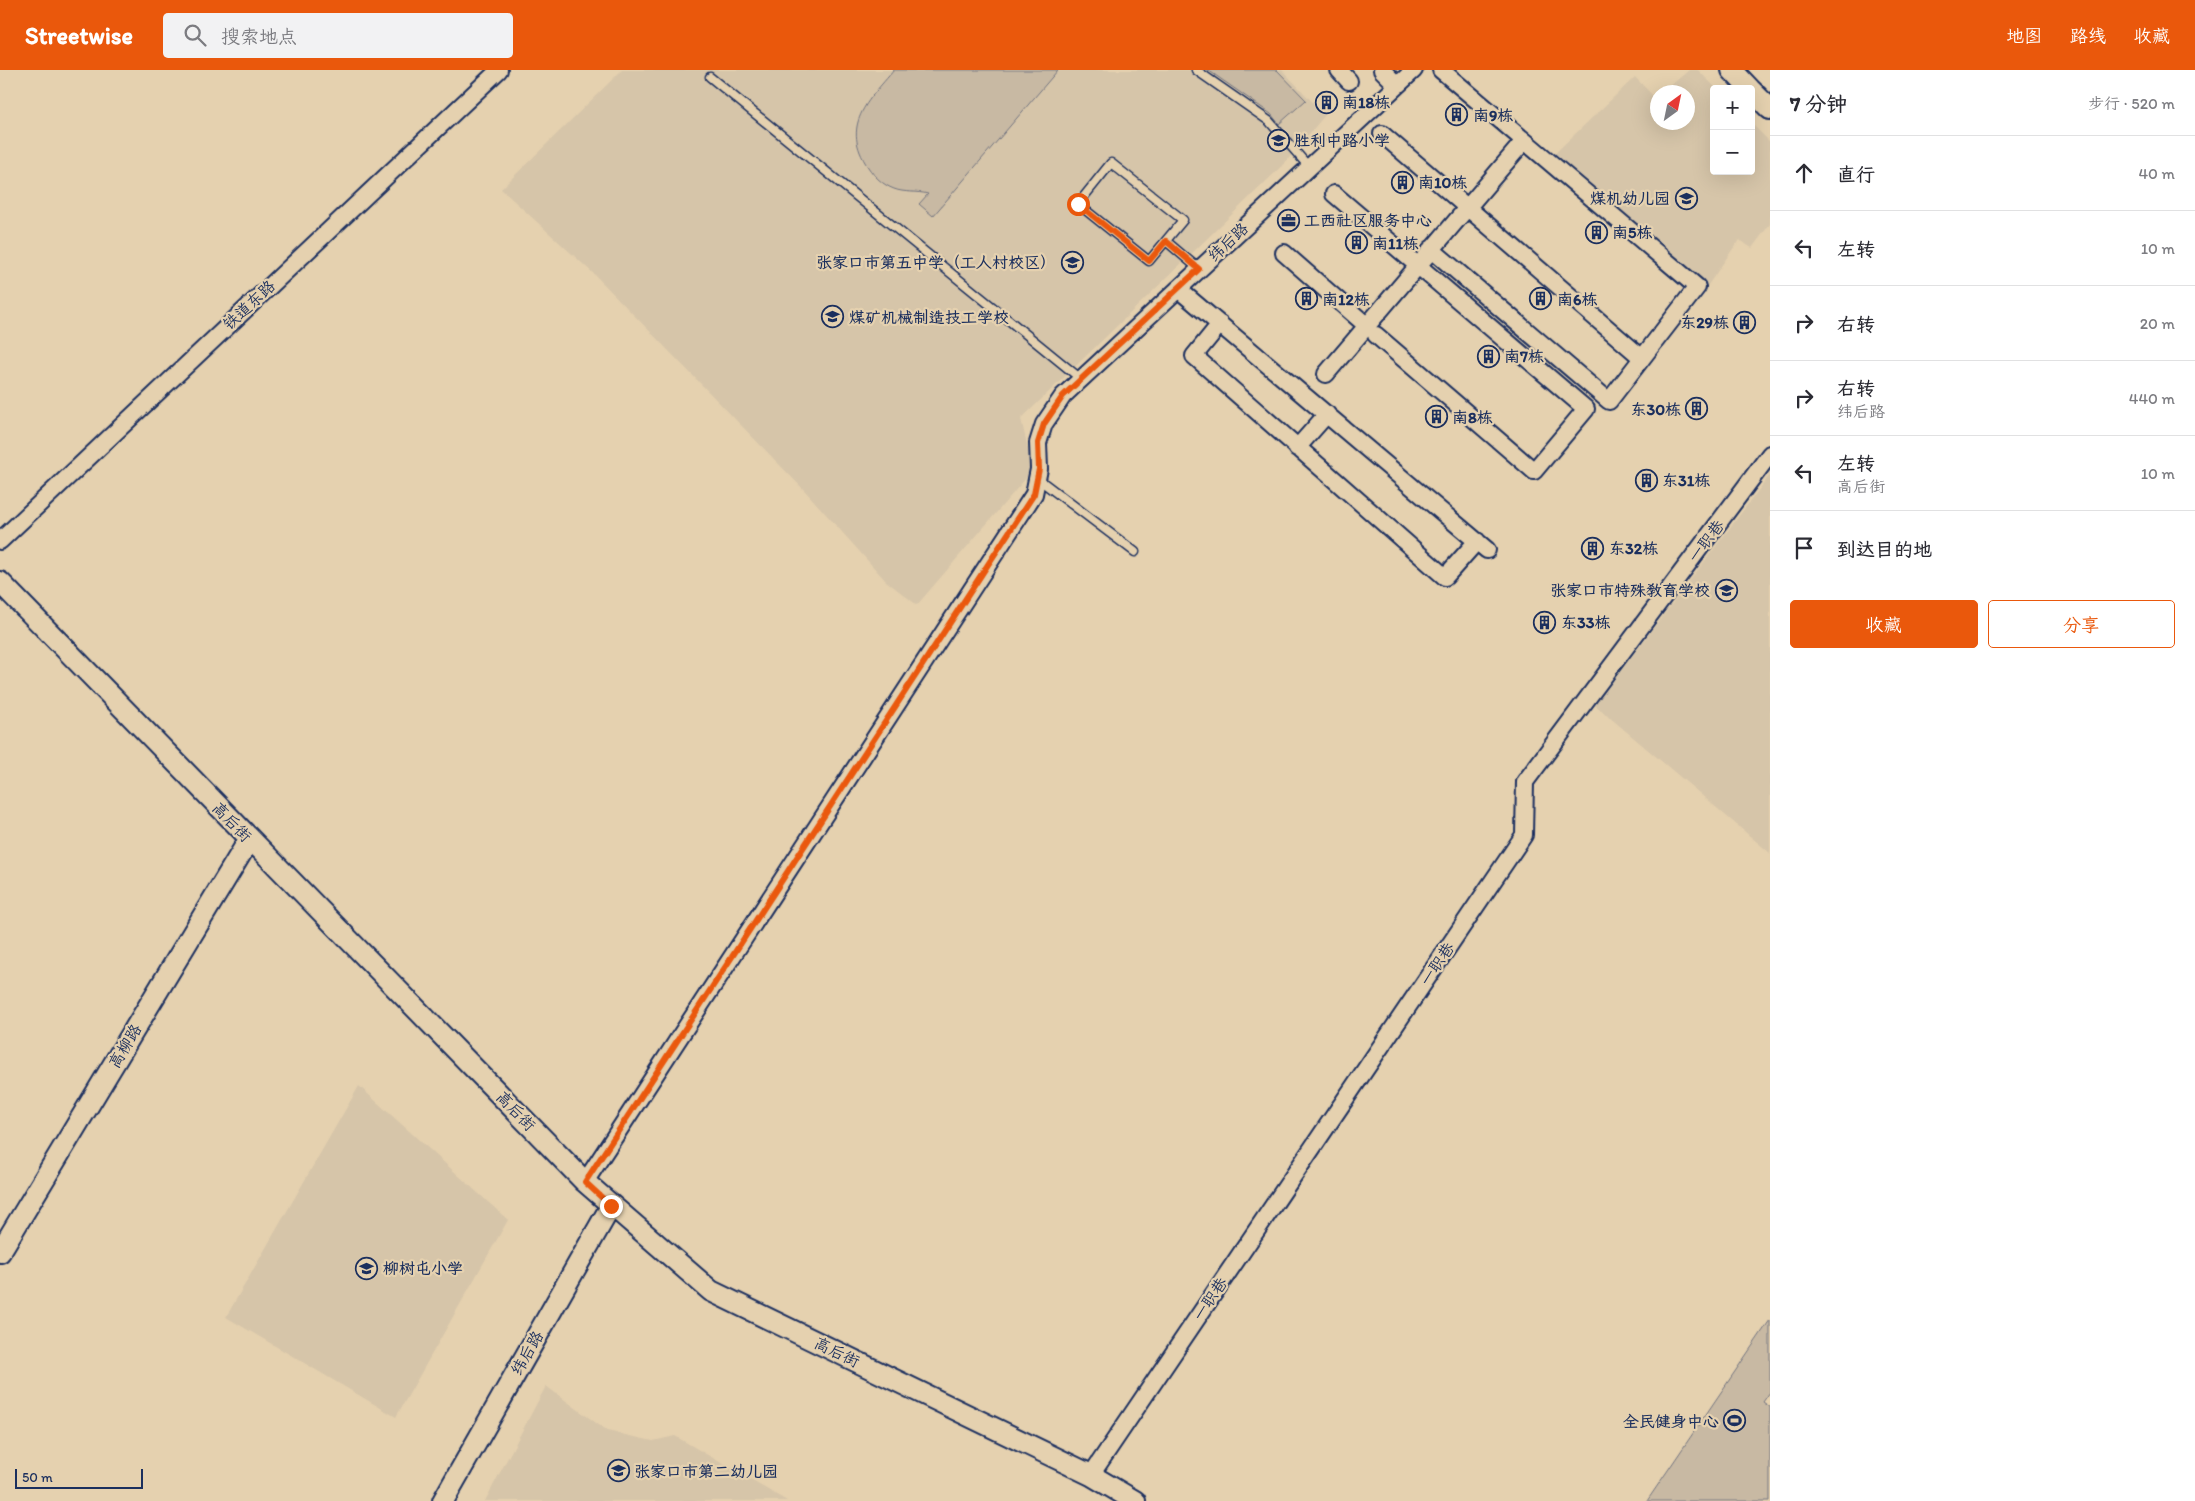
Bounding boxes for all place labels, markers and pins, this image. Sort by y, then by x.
building icon: 南18栋 [1314,90,1338,114]
place label: 南18栋 [1342,93,1390,112]
building icon: 南9栋 [1445,103,1469,127]
place label: 南9栋 [1473,106,1513,125]
school or university icon: 胜利中路小学 [1266,128,1290,152]
place label: 胜利中路小学 [1294,131,1390,150]
building icon: 南10栋 [1390,170,1414,194]
place label: 南10栋 [1418,173,1467,192]
school or university icon: 煤机幼儿园 [1674,186,1698,210]
place label: 煤机幼儿园 [1590,189,1670,208]
office icon: 工西社区服务中心 [1276,208,1300,232]
place label: 工西社区服务中心 [1304,211,1432,230]
building icon: 南5栋 [1584,220,1608,244]
place label: 南5栋 [1612,223,1652,242]
building icon: 南11栋 [1344,231,1368,255]
place label: 南11栋 [1372,234,1419,253]
school or university icon: 张家口市第五中学（工人村校区） [1060,250,1084,274]
place label: 张家口市第五中学（工人村校区） [816,253,1056,272]
building icon: 南12栋 [1294,287,1318,311]
building icon: 南6栋 [1529,287,1553,311]
place label: 南12栋 [1322,290,1370,309]
place label: 南6栋 [1557,290,1597,309]
school or university icon: 煤矿机械制造技工学校 [821,305,845,329]
place label: 煤矿机械制造技工学校 [849,308,1009,327]
building icon: 东29栋 [1733,310,1757,334]
place label: 东29栋 [1680,313,1729,332]
building icon: 南7栋 [1476,344,1500,368]
place label: 南7栋 [1504,347,1544,366]
building icon: 东30栋 [1685,397,1709,421]
place label: 东30栋 [1630,400,1681,419]
building icon: 南8栋 [1424,405,1448,429]
place label: 南8栋 [1452,408,1493,427]
building icon: 东31栋 [1634,468,1658,492]
place label: 东31栋 [1662,471,1710,490]
building icon: 东32栋 [1581,536,1605,560]
place label: 东32栋 [1609,539,1658,558]
school or university icon: 张家口市特殊教育学校 [1714,578,1738,602]
place label: 张家口市特殊教育学校 [1550,581,1710,600]
building icon: 东33栋 [1533,610,1557,634]
place label: 东33栋 [1561,613,1610,632]
school or university icon: 柳树屯小学 [355,1256,379,1280]
place label: 柳树屯小学 [383,1259,463,1278]
sports icon: 全民健身中心 [1723,1409,1747,1433]
place label: 全民健身中心 [1623,1412,1719,1431]
school or university icon: 张家口市第二幼儿园 [606,1459,630,1483]
place label: 张家口市第二幼儿园 [634,1462,778,1481]

